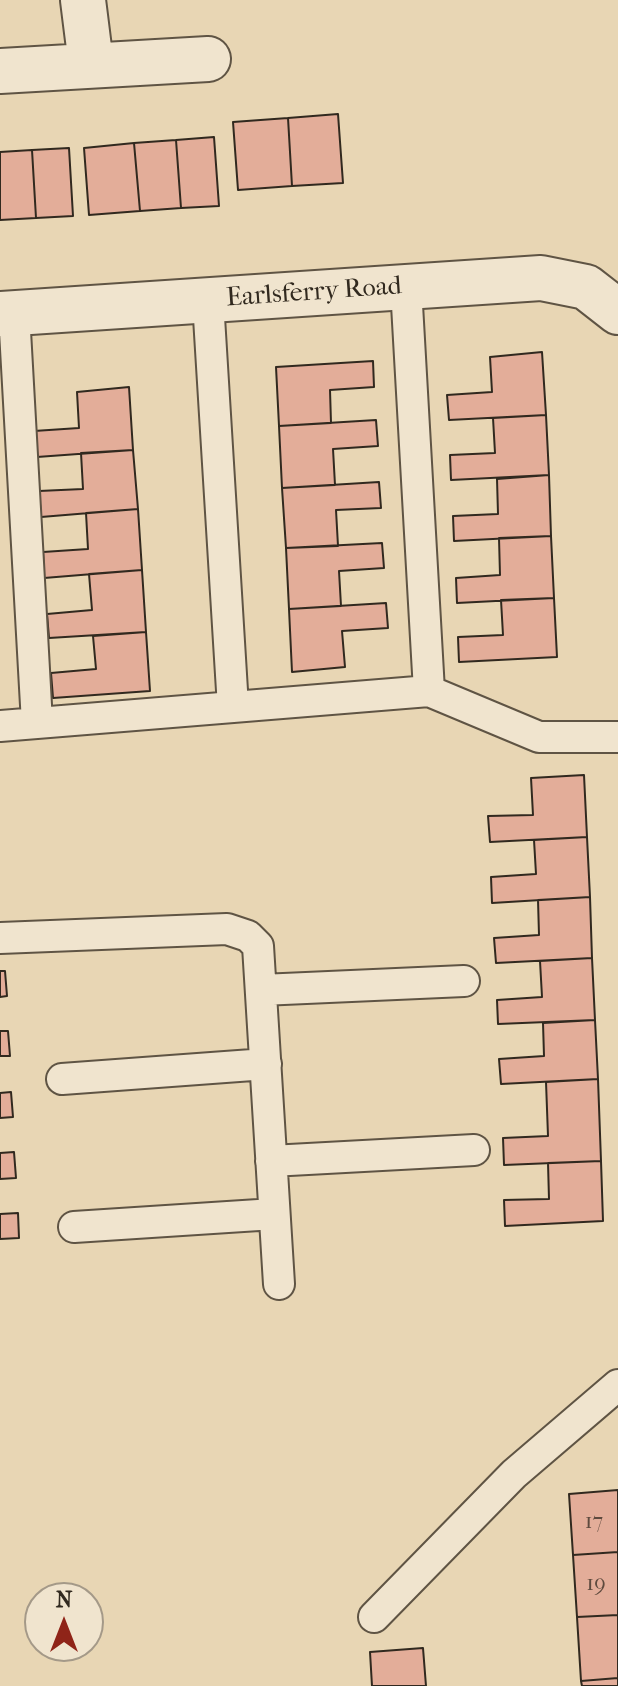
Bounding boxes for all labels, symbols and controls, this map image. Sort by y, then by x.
street label: Earlsferry Road [225,271,403,315]
house number: 17 [585,1510,603,1536]
house number: 19 [586,1572,606,1598]
north arrow [24,1582,104,1662]
text: N [56,1587,72,1613]

